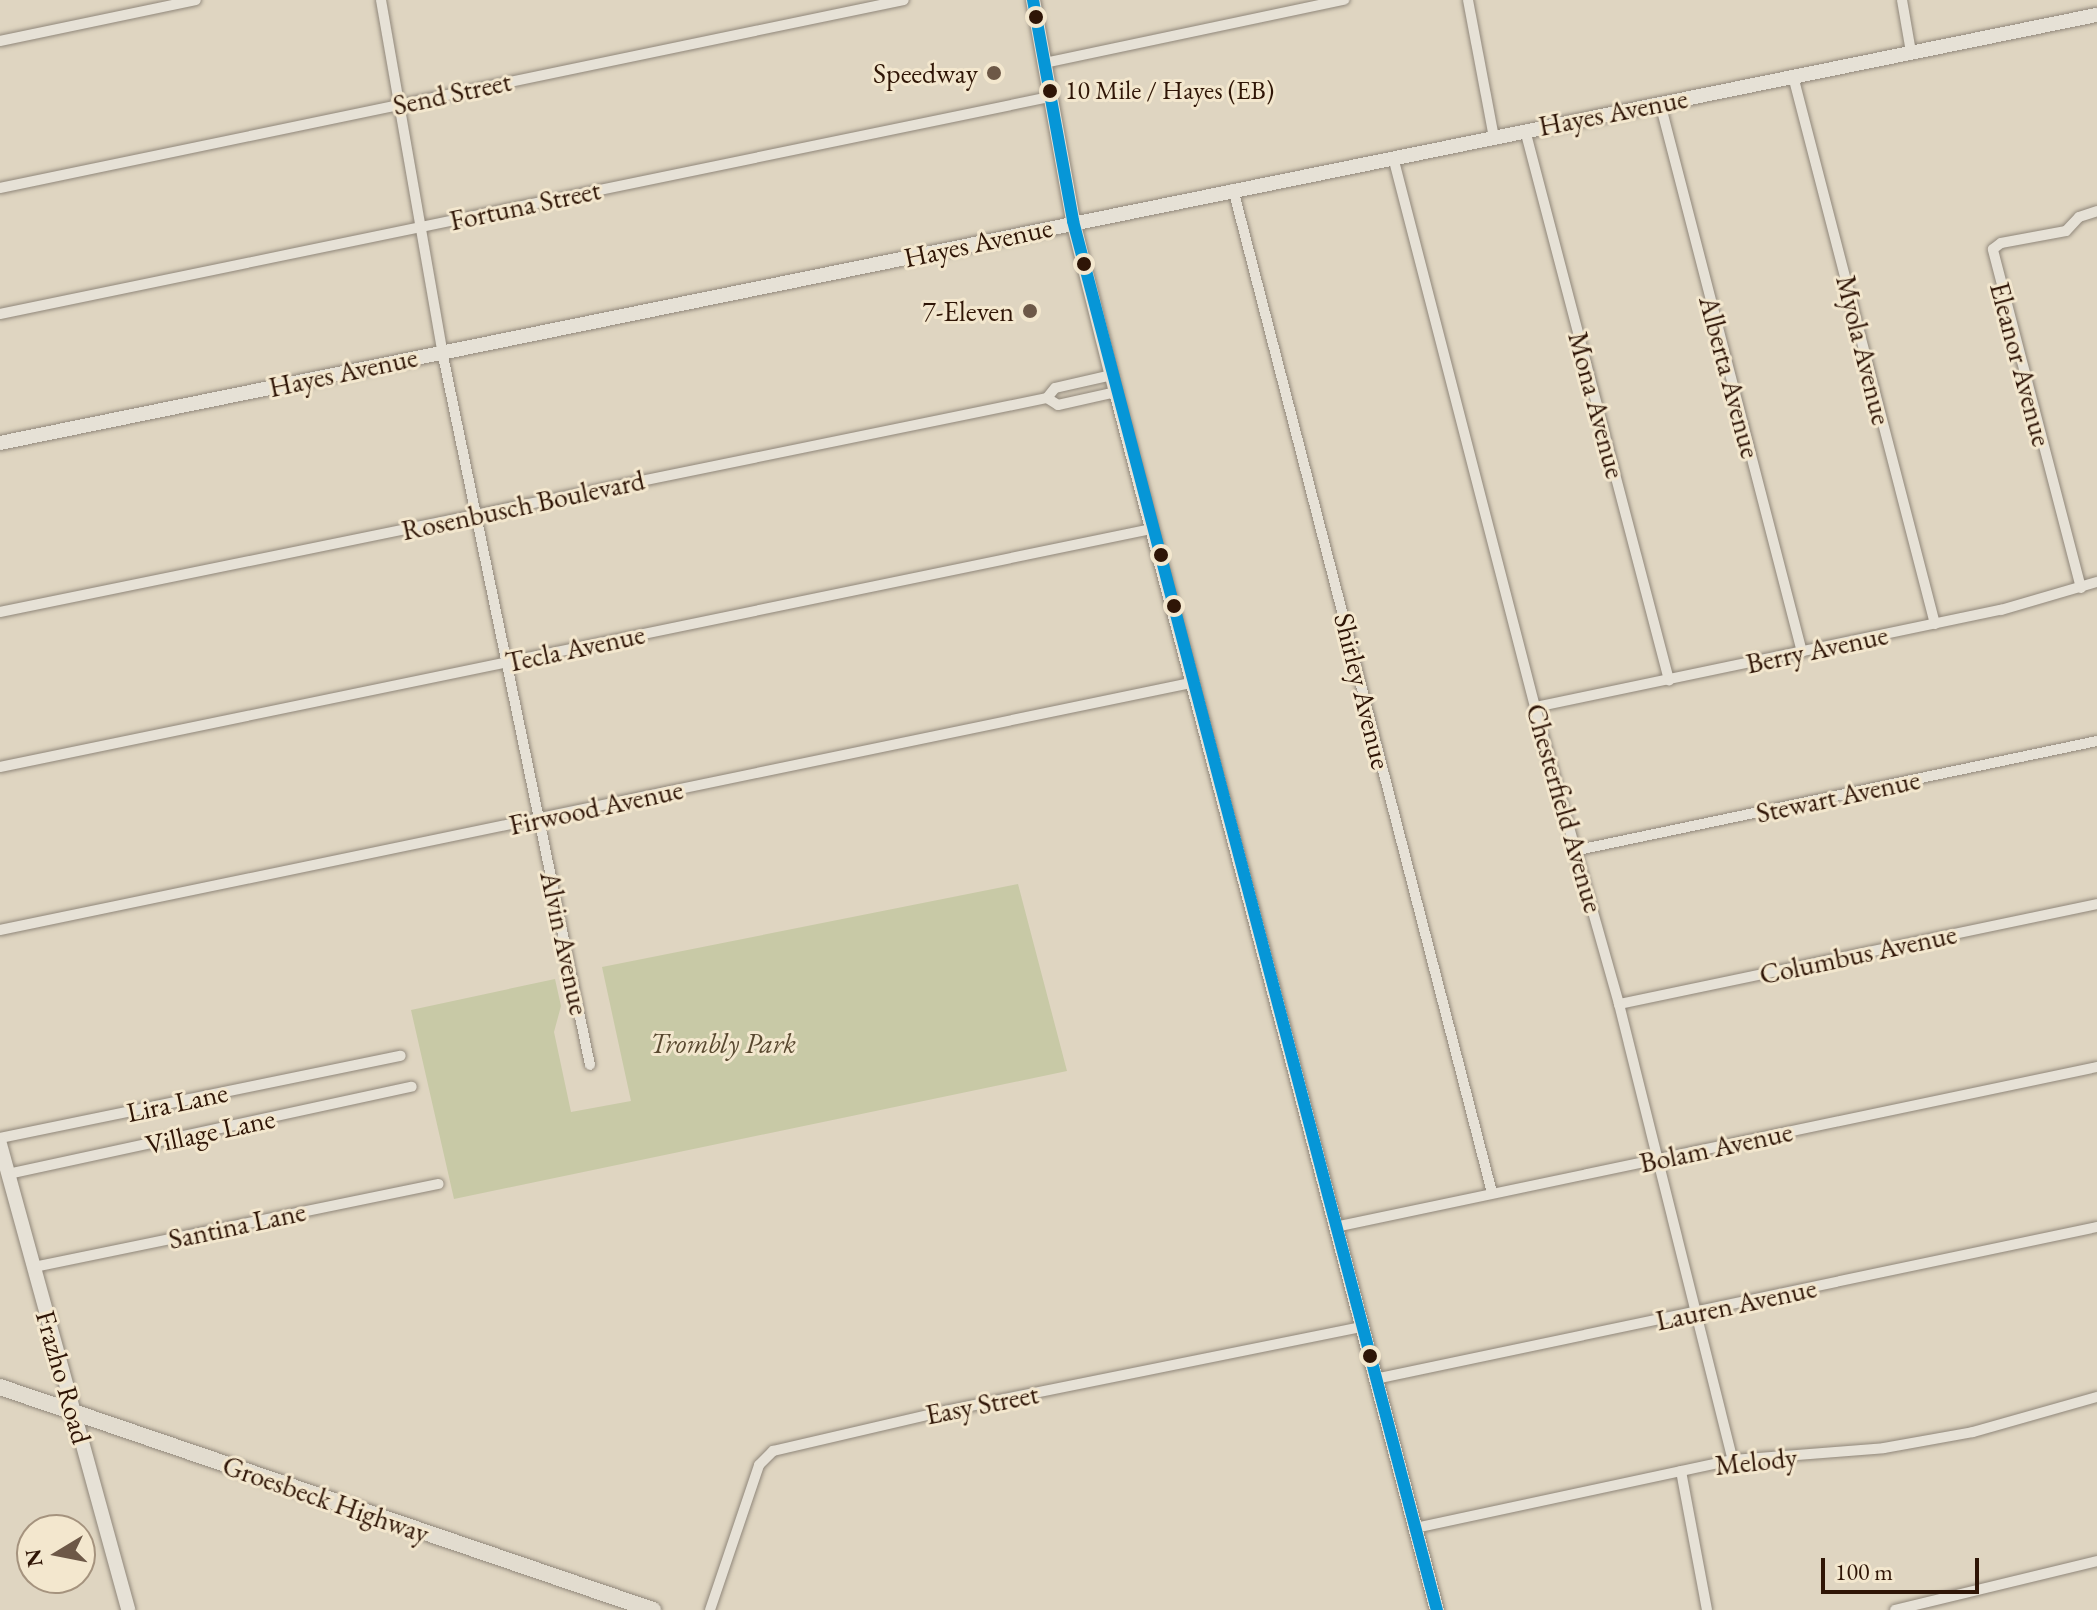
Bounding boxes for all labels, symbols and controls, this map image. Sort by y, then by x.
unlabelled marker [1028,9,1044,25]
place label: Speedway [873,56,978,90]
street label: Send Street [390,64,514,122]
marker: Speedway [985,64,1003,82]
place label: 10 Mile / Hayes (EB) [1065,75,1274,107]
street label: Hayes Avenue [1536,81,1690,143]
marker: 10 Mile / Hayes (EB) [1042,83,1058,99]
street label: Fortuna Street [447,173,603,237]
street label: Hayes Avenue [901,210,1055,274]
unlabelled marker [1076,256,1092,272]
street label: Myola Avenue [1829,272,1899,428]
street label: Eleanor Avenue [1983,278,2059,450]
street label: Alberta Avenue [1692,292,1768,462]
place label: 7-Eleven [922,294,1014,328]
marker: 7-Eleven [1021,302,1039,320]
street label: Mona Avenue [1561,328,1633,482]
street label: Hayes Avenue [266,340,420,404]
street label: Rosenbusch Boulevard [398,463,648,547]
unlabelled marker [1153,547,1169,563]
unlabelled marker [1166,598,1182,614]
street label: Shirley Avenue [1327,610,1399,772]
street label: Tecla Avenue [502,617,648,679]
street label: Berry Avenue [1743,618,1891,680]
street label: Chesterfield Avenue [1519,700,1611,916]
street label: Stewart Avenue [1753,762,1923,830]
street label: Firwood Avenue [506,772,686,842]
street label: Alvin Avenue [533,868,597,1018]
street label: Columbus Avenue [1756,917,1960,991]
park label: Trombly Park [650,1026,796,1060]
street label: Lira Lane [123,1075,231,1129]
street label: Village Lane [142,1101,278,1161]
street label: Bolam Avenue [1636,1114,1796,1180]
street label: Santina Lane [165,1194,309,1256]
street label: Lauren Avenue [1653,1271,1819,1337]
street label: Frazho Road [29,1306,99,1448]
unlabelled marker [1362,1348,1378,1364]
street label: Easy Street [923,1377,1041,1431]
street label: Melody [1713,1440,1799,1482]
street label: Groesbeck Highway [218,1448,434,1550]
north arrow [16,1514,96,1594]
scale bar [1825,1542,1983,1592]
text: N [18,1547,50,1569]
text: 100 m [1835,1556,1893,1587]

